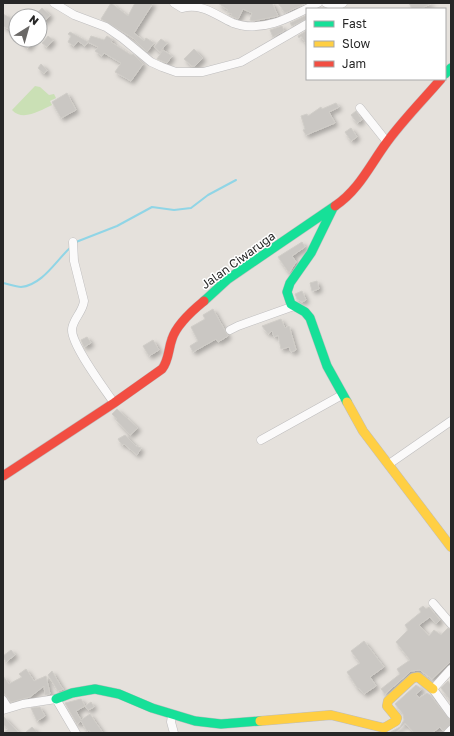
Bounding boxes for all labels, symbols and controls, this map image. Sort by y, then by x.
north arrow [8,8,48,48]
legend [306,8,446,80]
text: N [27,12,42,27]
text: Fast [342,16,367,31]
text: Slow [342,36,370,51]
text: Jam [342,56,366,71]
street label: Jalan Ciwaruga [198,228,278,292]

